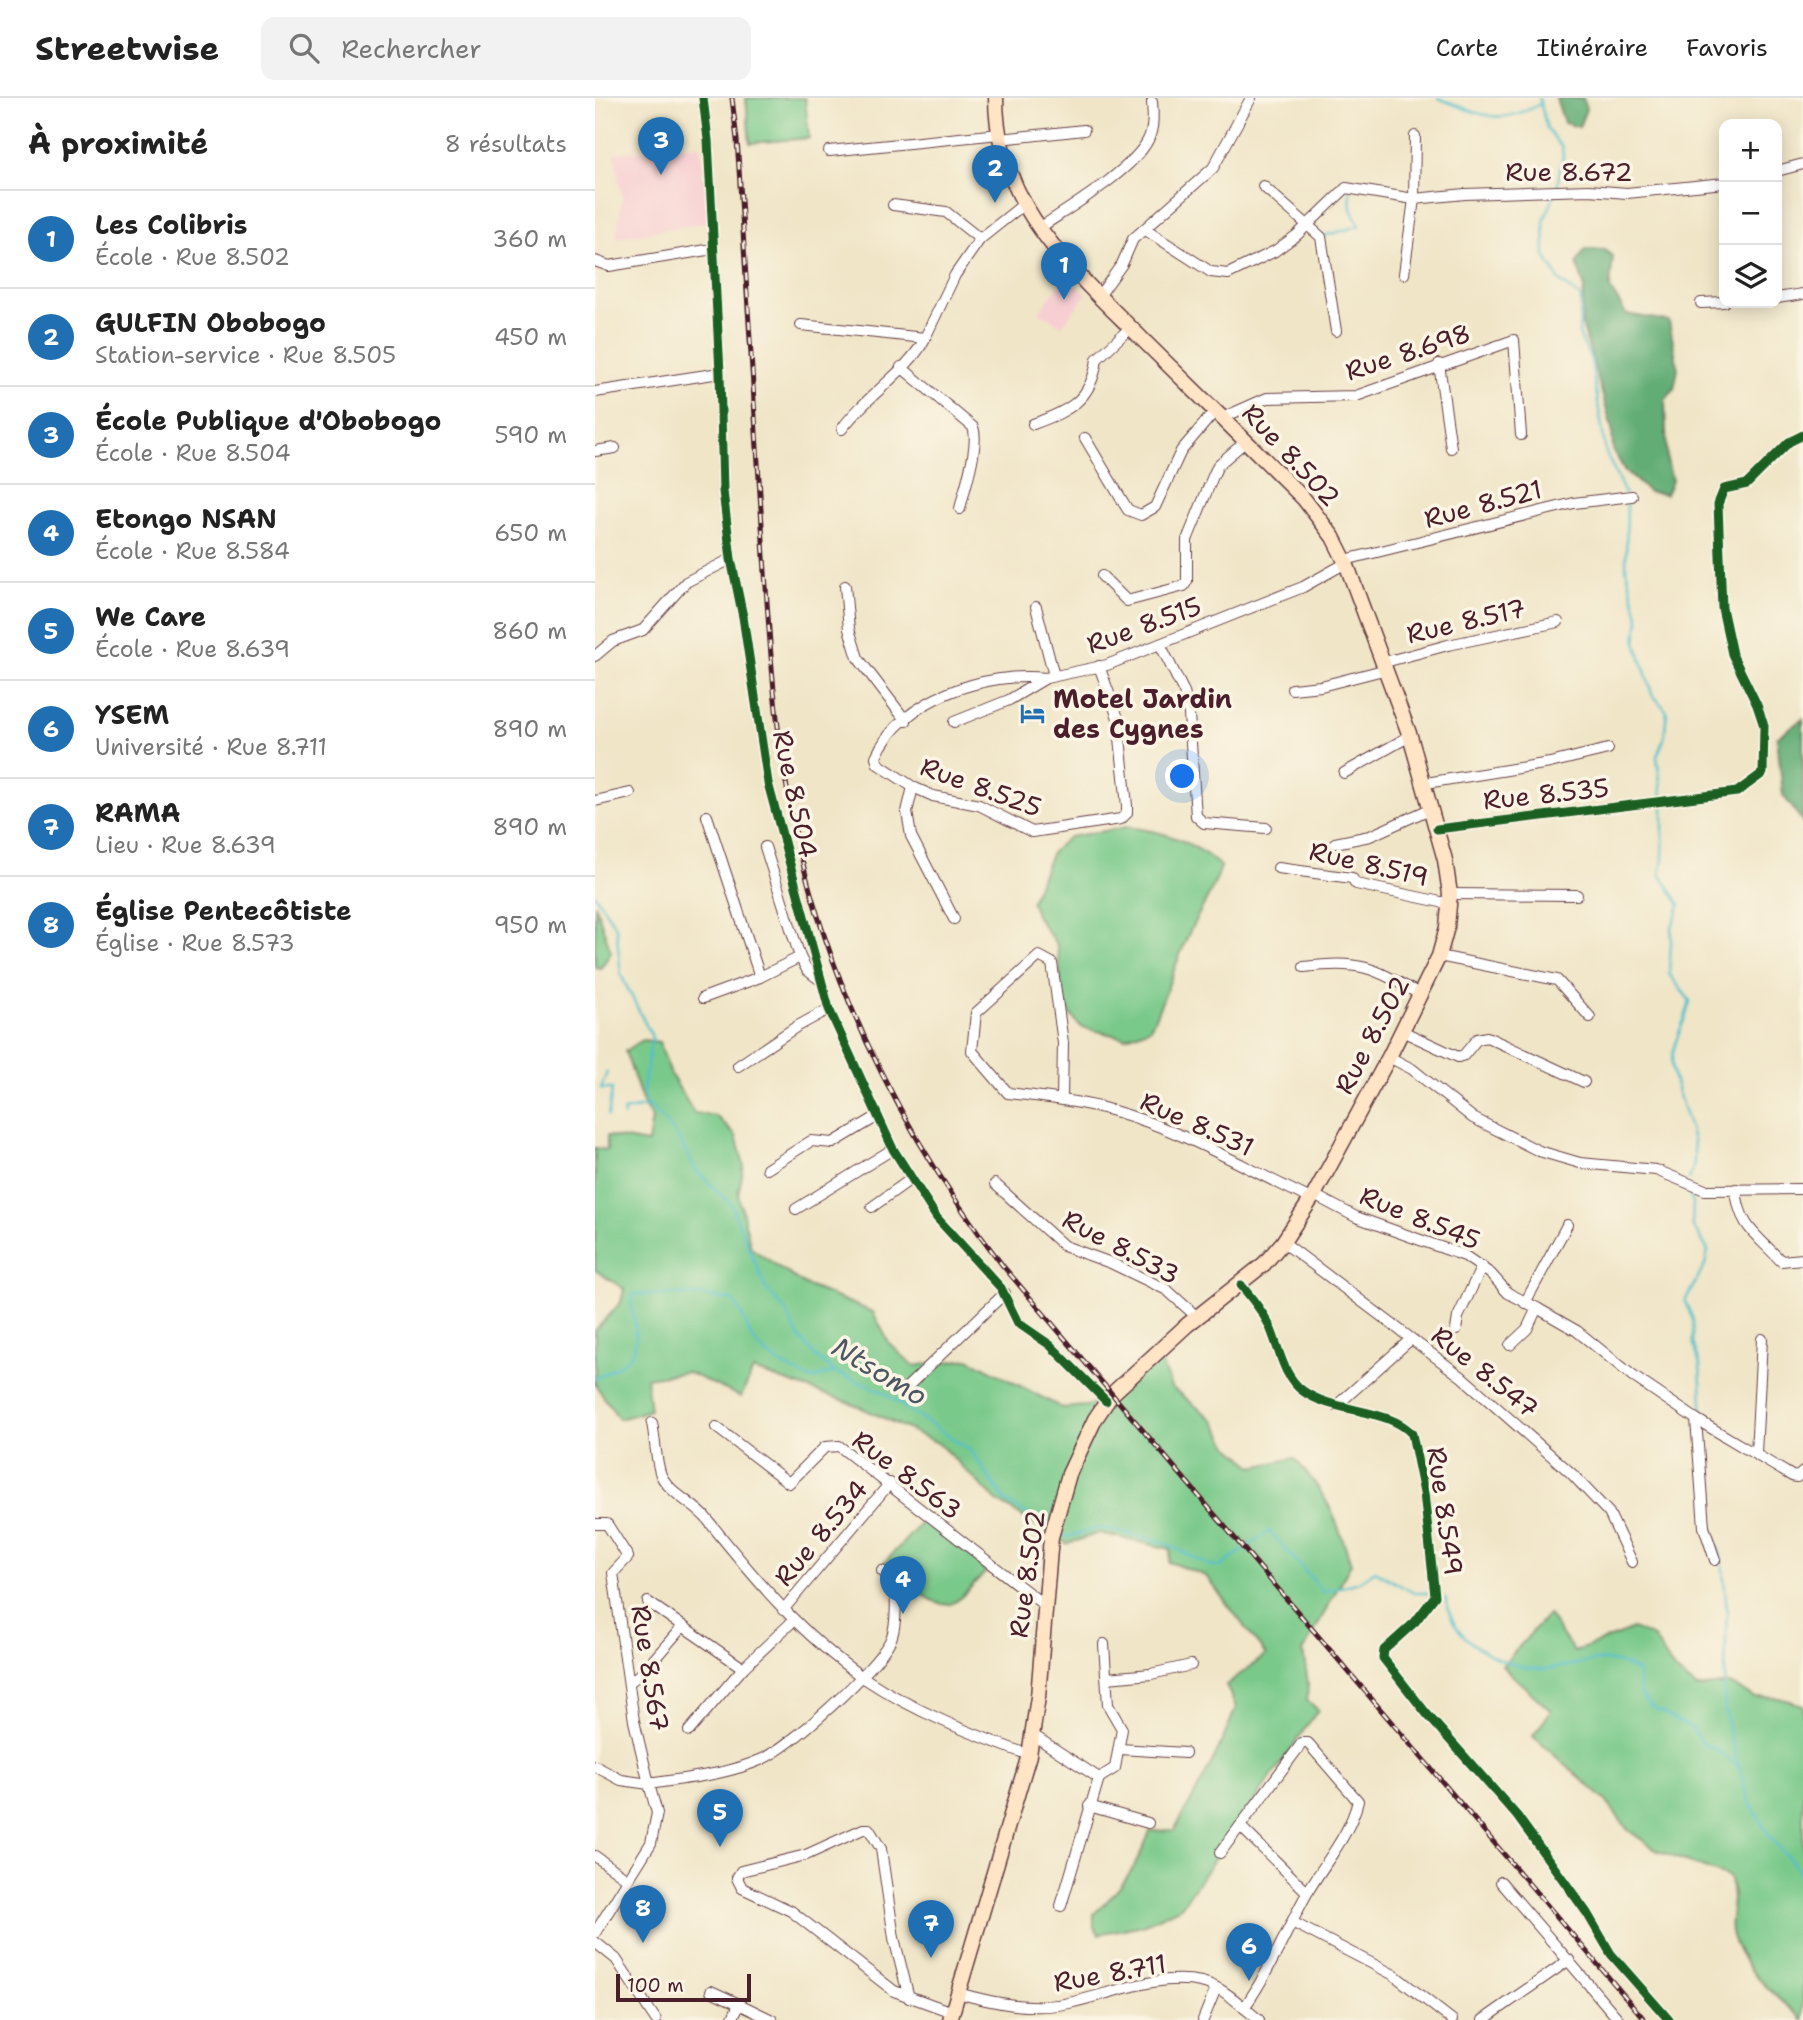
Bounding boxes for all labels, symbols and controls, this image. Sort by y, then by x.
search box [261,17,751,80]
text: Streetwise [35,26,219,71]
icon: search [285,29,323,67]
text: Rechercher [341,31,482,66]
text: Carte [1436,32,1499,64]
text: Itinéraire [1537,32,1648,64]
text: Favoris [1686,32,1768,64]
pin: 3 [638,117,684,175]
map controls [1719,119,1782,308]
button: + [1719,119,1782,182]
text: À proximité [28,123,208,164]
text: 8 résultats [445,129,567,159]
pin: 2 [972,145,1018,203]
street label: Rue 8.672 [1505,154,1633,189]
button: − [1719,182,1782,245]
text: Les Colibris [95,207,248,242]
text: 1 [46,224,56,254]
text: 360 m [492,224,567,254]
text: École · Rue 8.502 [95,242,290,272]
pin: 1 [1041,242,1087,300]
button: layers [1719,245,1782,308]
text: GULFIN Obobogo [95,305,326,340]
street label: Rue 8.698 [1341,315,1475,388]
text: 2 [43,322,59,352]
text: 450 m [494,322,567,352]
text: Station-service · Rue 8.505 [95,340,396,370]
street label: Rue 8.502 [1235,396,1348,514]
text: École Publique d'Obobogo [95,403,441,438]
text: 3 [43,420,59,450]
text: 590 m [494,420,567,450]
text: École · Rue 8.504 [95,438,291,468]
street label: Rue 8.521 [1420,471,1546,536]
text: Etongo NSAN [95,501,277,536]
text: 4 [43,518,59,548]
text: 650 m [494,518,567,548]
text: École · Rue 8.584 [95,536,290,566]
street label: Rue 8.515 [1082,588,1206,661]
street label: Rue 8.517 [1403,590,1529,651]
text: We Care [95,599,206,634]
text: 5 [44,616,58,646]
text: 860 m [492,616,567,646]
text: École · Rue 8.639 [95,634,290,664]
place label: Motel Jardin des Cygnes [1053,681,1232,746]
text: YSEM [95,697,169,732]
hotel icon: Motel Jardin des Cygnes [1019,700,1047,728]
text: 6 [43,714,59,744]
text: 890 m [493,714,567,744]
street label: Rue 8.504 [765,727,826,861]
text: Université · Rue 8.711 [95,732,327,762]
street label: Rue 8.525 [916,748,1047,825]
your location [1165,759,1199,793]
street label: Rue 8.535 [1481,769,1611,818]
text: RAMA [95,795,180,830]
text: 7 [43,812,59,842]
text: 890 m [493,812,567,842]
text: Lieu · Rue 8.639 [95,830,276,860]
street label: Rue 8.519 [1306,833,1432,894]
text: Église Pentecôtiste [95,893,352,928]
text: 8 [43,910,59,940]
text: 950 m [494,910,567,940]
text: Église · Rue 8.573 [95,928,295,958]
street label: Rue 8.502 [1326,970,1417,1100]
street label: Rue 8.531 [1135,1083,1260,1164]
street label: Rue 8.545 [1355,1177,1486,1258]
street label: Rue 8.533 [1057,1201,1186,1292]
street label: Rue 8.547 [1424,1318,1546,1426]
water label: Ntsomo [825,1328,935,1414]
street label: Rue 8.563 [845,1422,969,1527]
street label: Rue 8.549 [1419,1445,1472,1577]
street label: Rue 8.534 [766,1472,875,1593]
street label: Rue 8.502 [1000,1508,1053,1640]
pin: 4 [880,1556,926,1614]
street label: Rue 8.567 [623,1602,678,1734]
pin: 5 [697,1789,743,1847]
pin: 8 [620,1885,666,1943]
pin: 7 [908,1900,954,1958]
pin: 6 [1226,1923,1272,1981]
street label: Rue 8.711 [1051,1945,1169,2000]
scale bar [616,1971,751,2003]
text: 100 m [627,1973,684,1998]

